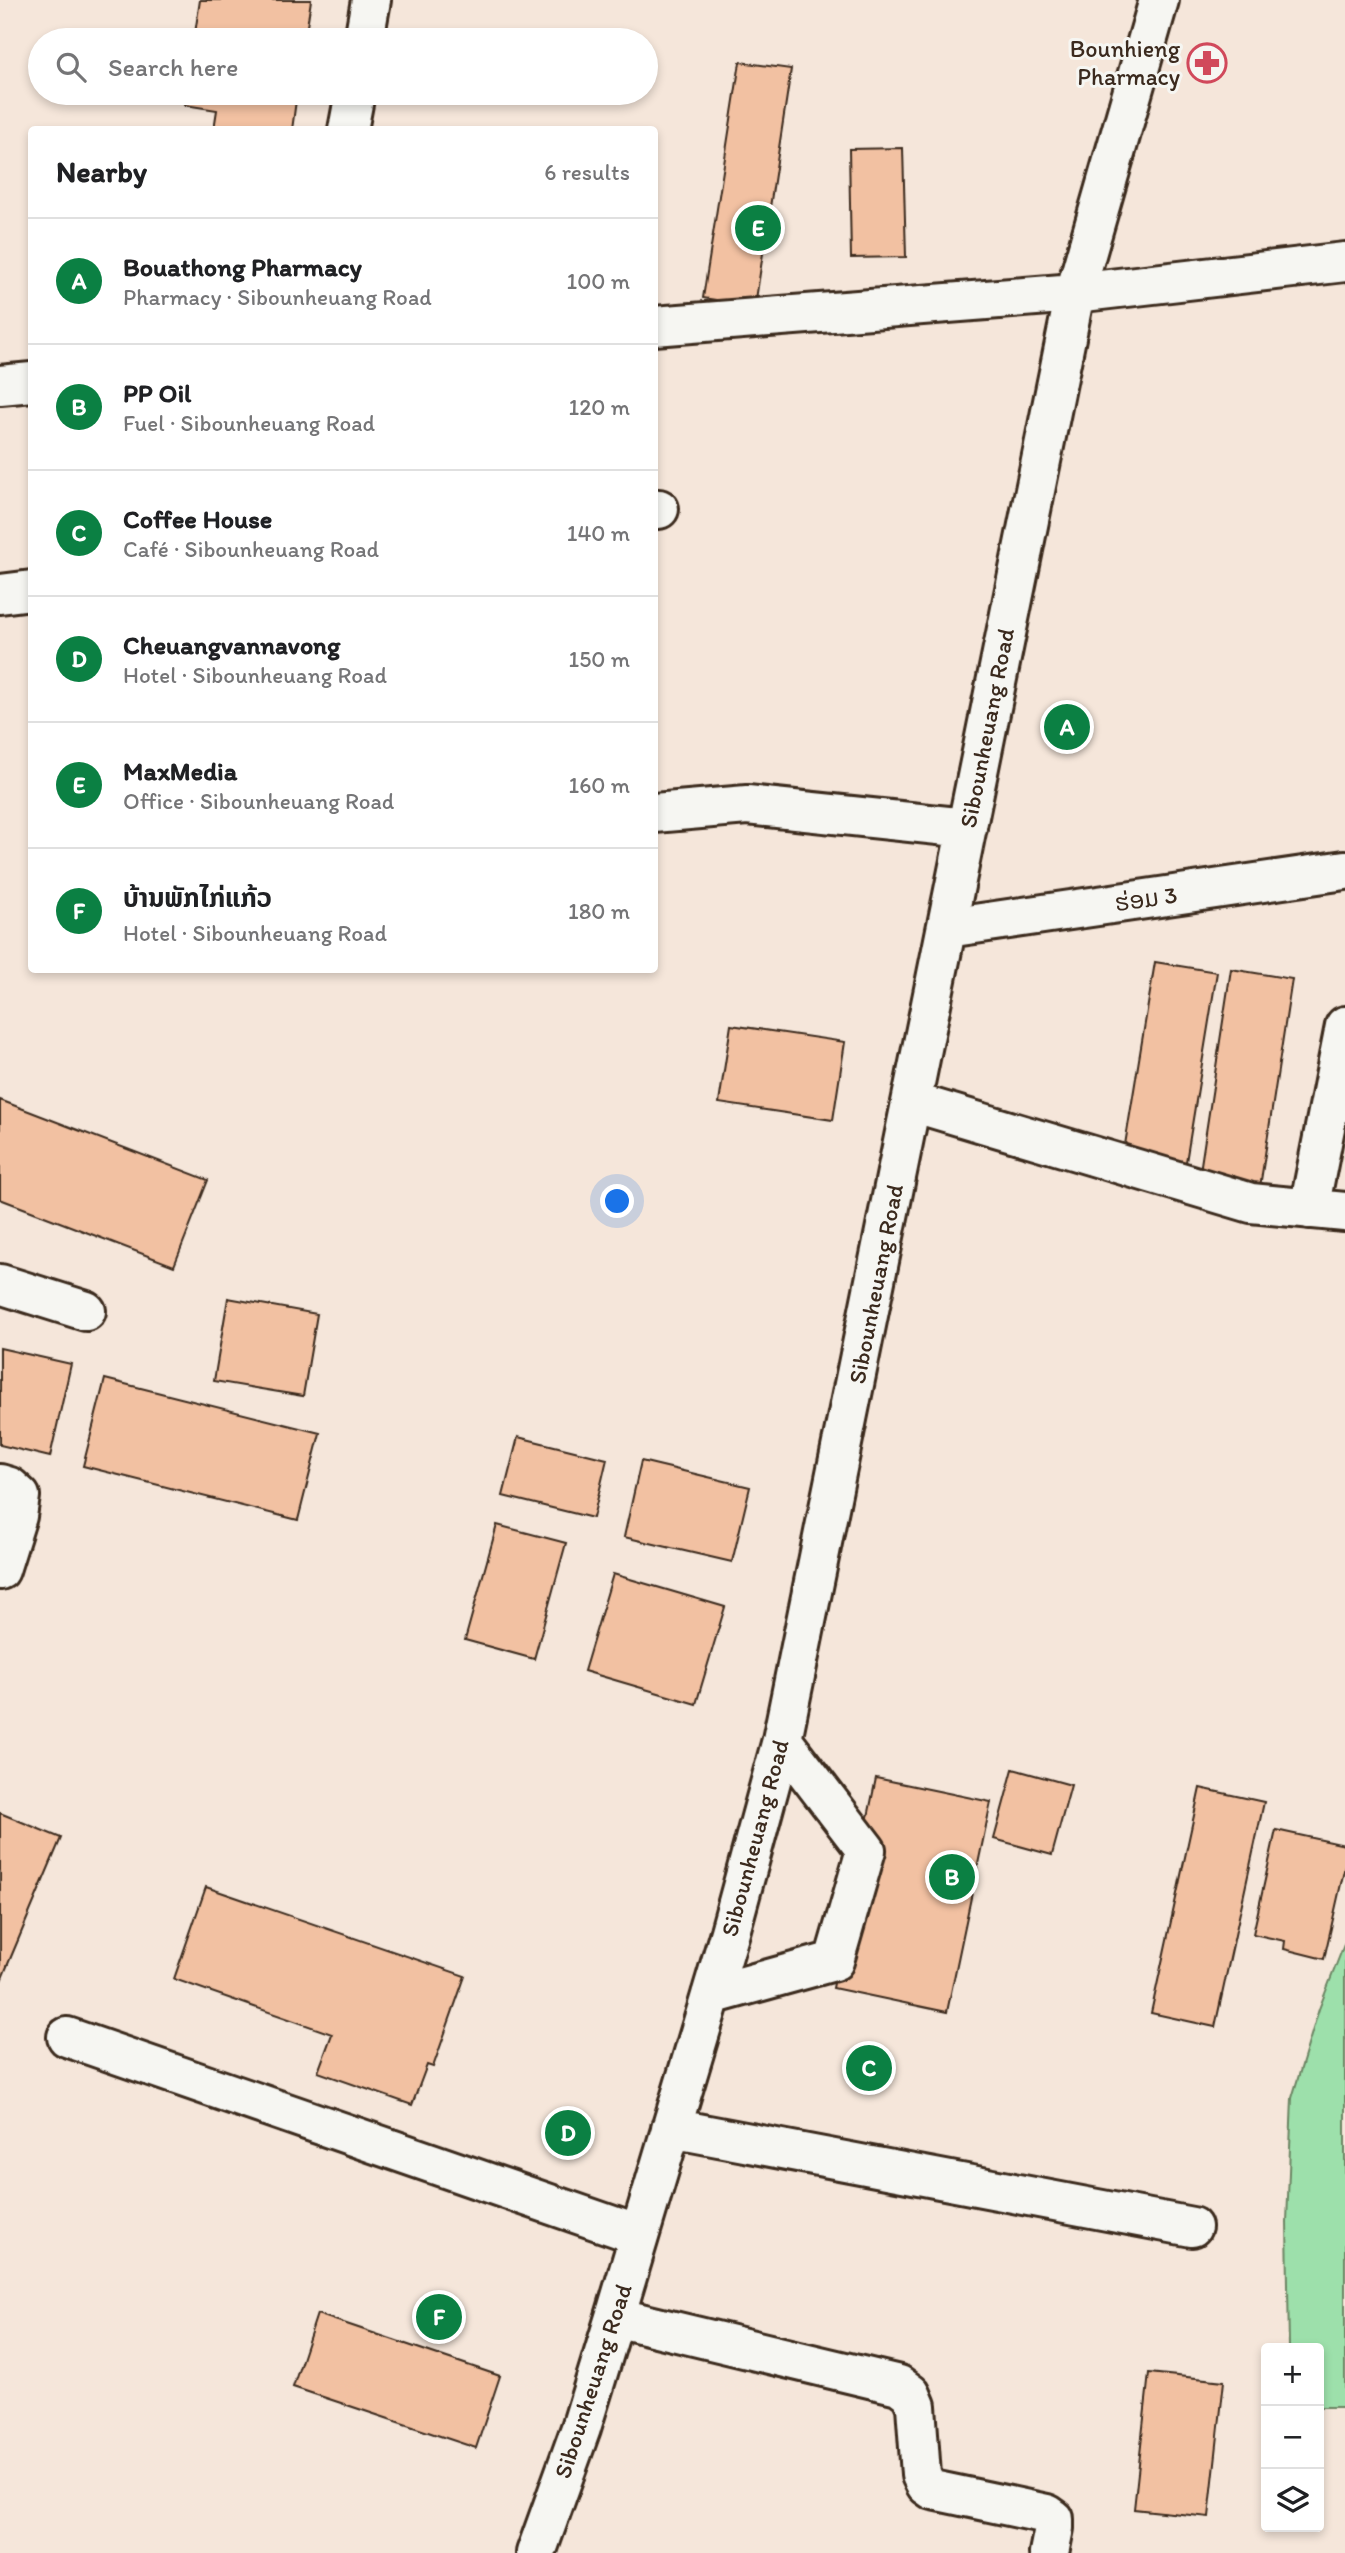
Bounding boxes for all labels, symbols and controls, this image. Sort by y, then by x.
search box [28,28,658,105]
place label: Bounhieng Pharmacy [1070,34,1181,91]
pharmacy icon: Bounhieng Pharmacy [1186,42,1228,84]
icon: search [52,48,90,86]
text: Search here [108,51,238,83]
text: Nearby [56,153,147,190]
text: 6 results [544,158,630,186]
pin: E [735,202,781,254]
text: Bouathong Pharmacy [123,251,362,283]
text: A [72,267,86,295]
text: 100 m [566,267,630,295]
text: Pharmacy · Sibounheuang Road [123,283,432,311]
text: PP Oil [123,377,191,409]
text: B [72,393,86,421]
text: 120 m [569,393,630,421]
text: Fuel · Sibounheuang Road [123,409,375,437]
text: Coffee House [123,503,272,535]
text: C [72,519,86,547]
text: 140 m [567,519,630,547]
text: Café · Sibounheuang Road [123,535,379,563]
street label: Sibounheuang Road [953,626,1020,830]
text: Cheuangvannavong [123,629,340,661]
text: D [71,645,87,673]
text: 150 m [569,645,630,673]
text: Hotel · Sibounheuang Road [123,661,387,689]
pin: A [1044,701,1090,753]
text: MaxMedia [123,755,237,787]
text: E [73,771,85,799]
text: 160 m [568,771,630,799]
text: Office · Sibounheuang Road [123,787,394,815]
street label: ຮ່ອມ 3 [1113,880,1179,917]
text: ບ້ານພັກໄກ່ແກ້ວ [123,882,272,914]
text: F [73,897,85,925]
text: 180 m [568,897,630,925]
text: Hotel · Sibounheuang Road [123,919,387,947]
street label: Sibounheuang Road [842,1182,909,1386]
your location [600,1184,634,1218]
street label: Sibounheuang Road [714,1736,795,1940]
pin: B [929,1851,975,1903]
pin: C [846,2042,892,2094]
pin: D [545,2107,591,2159]
street label: Sibounheuang Road [547,2280,638,2482]
pin: F [416,2291,462,2343]
map controls [1261,2343,1324,2532]
button: + [1261,2343,1324,2406]
button: − [1261,2406,1324,2469]
button: layers [1261,2469,1324,2532]

